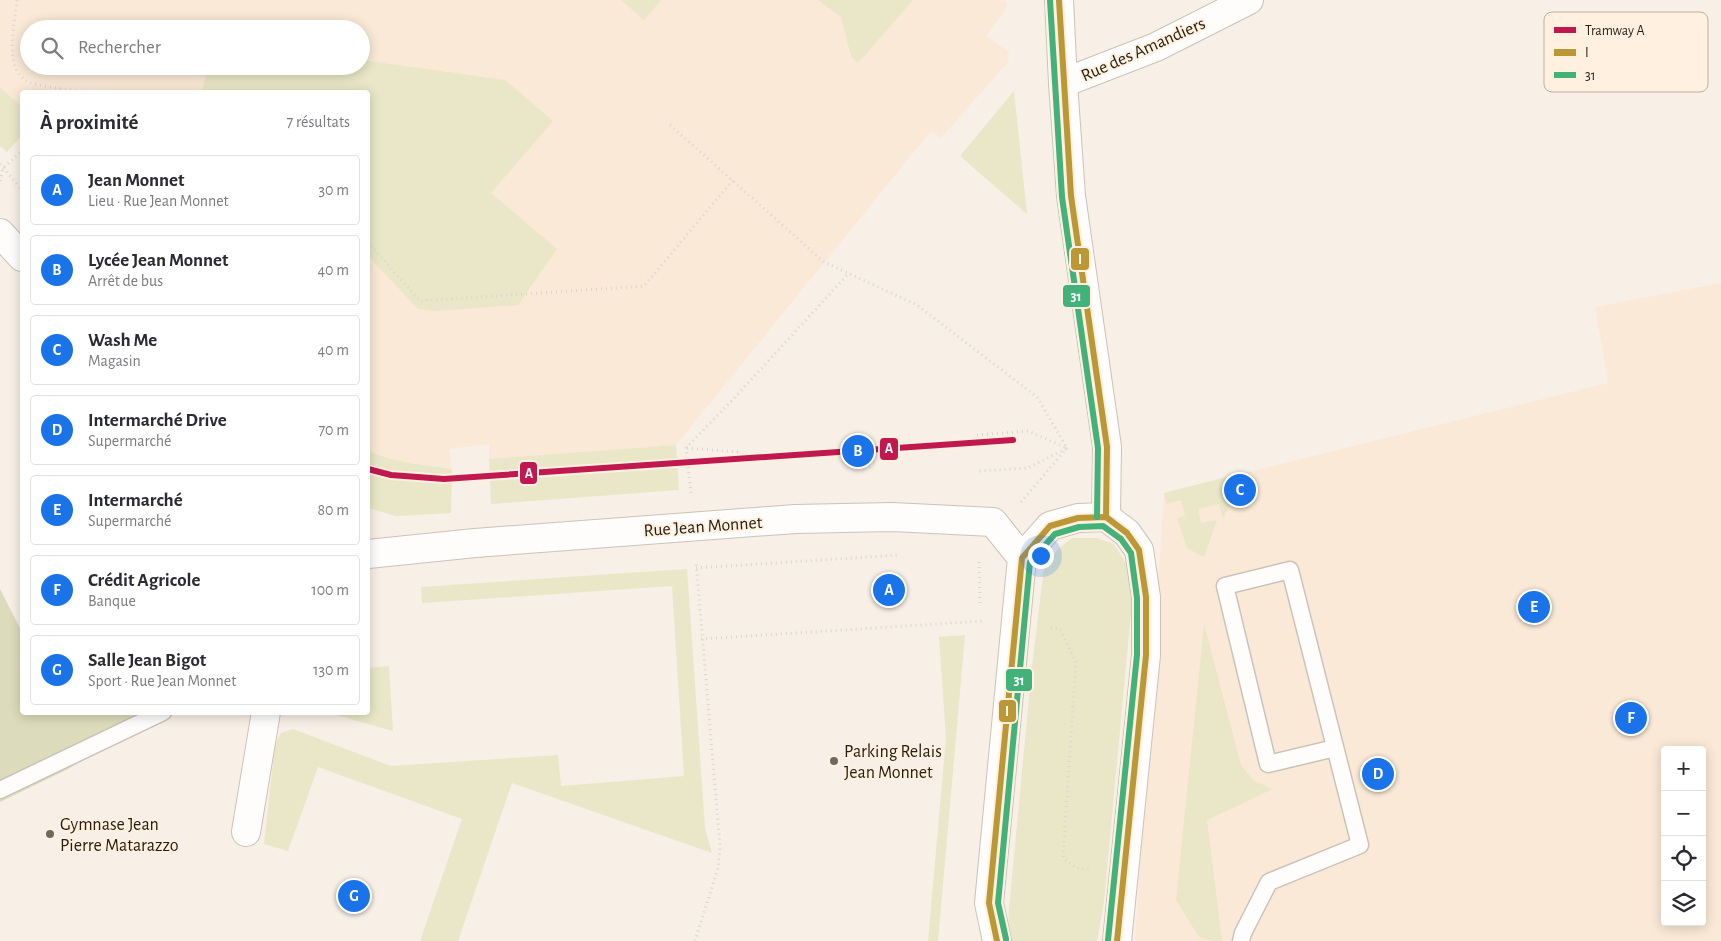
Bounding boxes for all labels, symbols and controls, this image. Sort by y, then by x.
legend [1544,12,1708,92]
street label: Rue des Amandiers [1079,14,1208,85]
search box [20,20,370,75]
text: Tramway A [1585,24,1645,38]
icon: search [38,34,66,62]
text: Rechercher [78,38,161,57]
text: I [1585,46,1589,60]
text: 31 [1585,69,1596,83]
text: À proximité [40,112,138,133]
text: 7 résultats [287,114,350,130]
text: Jean Monnet [88,171,184,190]
text: A [52,182,62,198]
text: 30 m [319,182,349,198]
text: Lieu · Rue Jean Monnet [88,193,229,209]
line badge: I [1070,247,1090,271]
text: Lycée Jean Monnet [88,251,229,270]
text: I [1078,253,1082,267]
text: B [52,262,62,278]
text: 40 m [317,262,349,278]
text: Arrêt de bus [88,273,163,289]
line badge: 31 [1062,284,1091,308]
text: 31 [1070,290,1082,304]
text: Wash Me [88,331,157,350]
text: C [53,342,61,358]
text: 40 m [317,342,349,358]
text: Magasin [88,353,141,369]
text: Intermarché Drive [88,411,227,430]
text: D [52,422,62,438]
text: 70 m [318,422,349,438]
pin: B [842,432,874,470]
text: Supermarché [88,433,171,449]
line badge: A [879,437,899,461]
text: A [885,442,894,456]
line badge: A [519,461,538,485]
text: A [525,467,534,481]
pin: C [1224,471,1256,509]
text: Intermarché [88,491,183,510]
text: E [53,502,61,518]
text: 80 m [318,502,349,518]
text: Supermarché [88,513,171,529]
street label: Rue Jean Monnet [643,514,763,540]
your location [1028,543,1054,569]
text: Crédit Agricole [88,571,200,590]
pin: A [873,571,905,609]
text: F [53,582,61,598]
text: 100 m [311,582,349,598]
pin: E [1518,588,1550,626]
text: Banque [88,593,136,609]
text: Salle Jean Bigot [88,651,206,670]
text: G [52,662,62,678]
text: 130 m [313,662,349,678]
line badge: 31 [1005,668,1033,692]
text: Sport · Rue Jean Monnet [88,673,236,689]
text: 31 [1013,674,1025,688]
line badge: I [998,699,1017,723]
pin: F [1615,699,1647,737]
text: I [1005,705,1009,719]
place label: Parking Relais Jean Monnet [844,743,942,782]
map controls [1661,746,1706,926]
button: + [1661,746,1706,791]
marker: Parking Relais Jean Monnet [828,755,840,767]
pin: D [1362,755,1394,793]
button: − [1661,791,1706,836]
place label: Gymnase Jean Pierre Matarazzo [60,816,179,855]
marker: Gymnase Jean Pierre Matarazzo [44,828,56,840]
button: locate [1661,836,1706,881]
pin: G [338,877,370,915]
button: layers [1661,881,1706,926]

